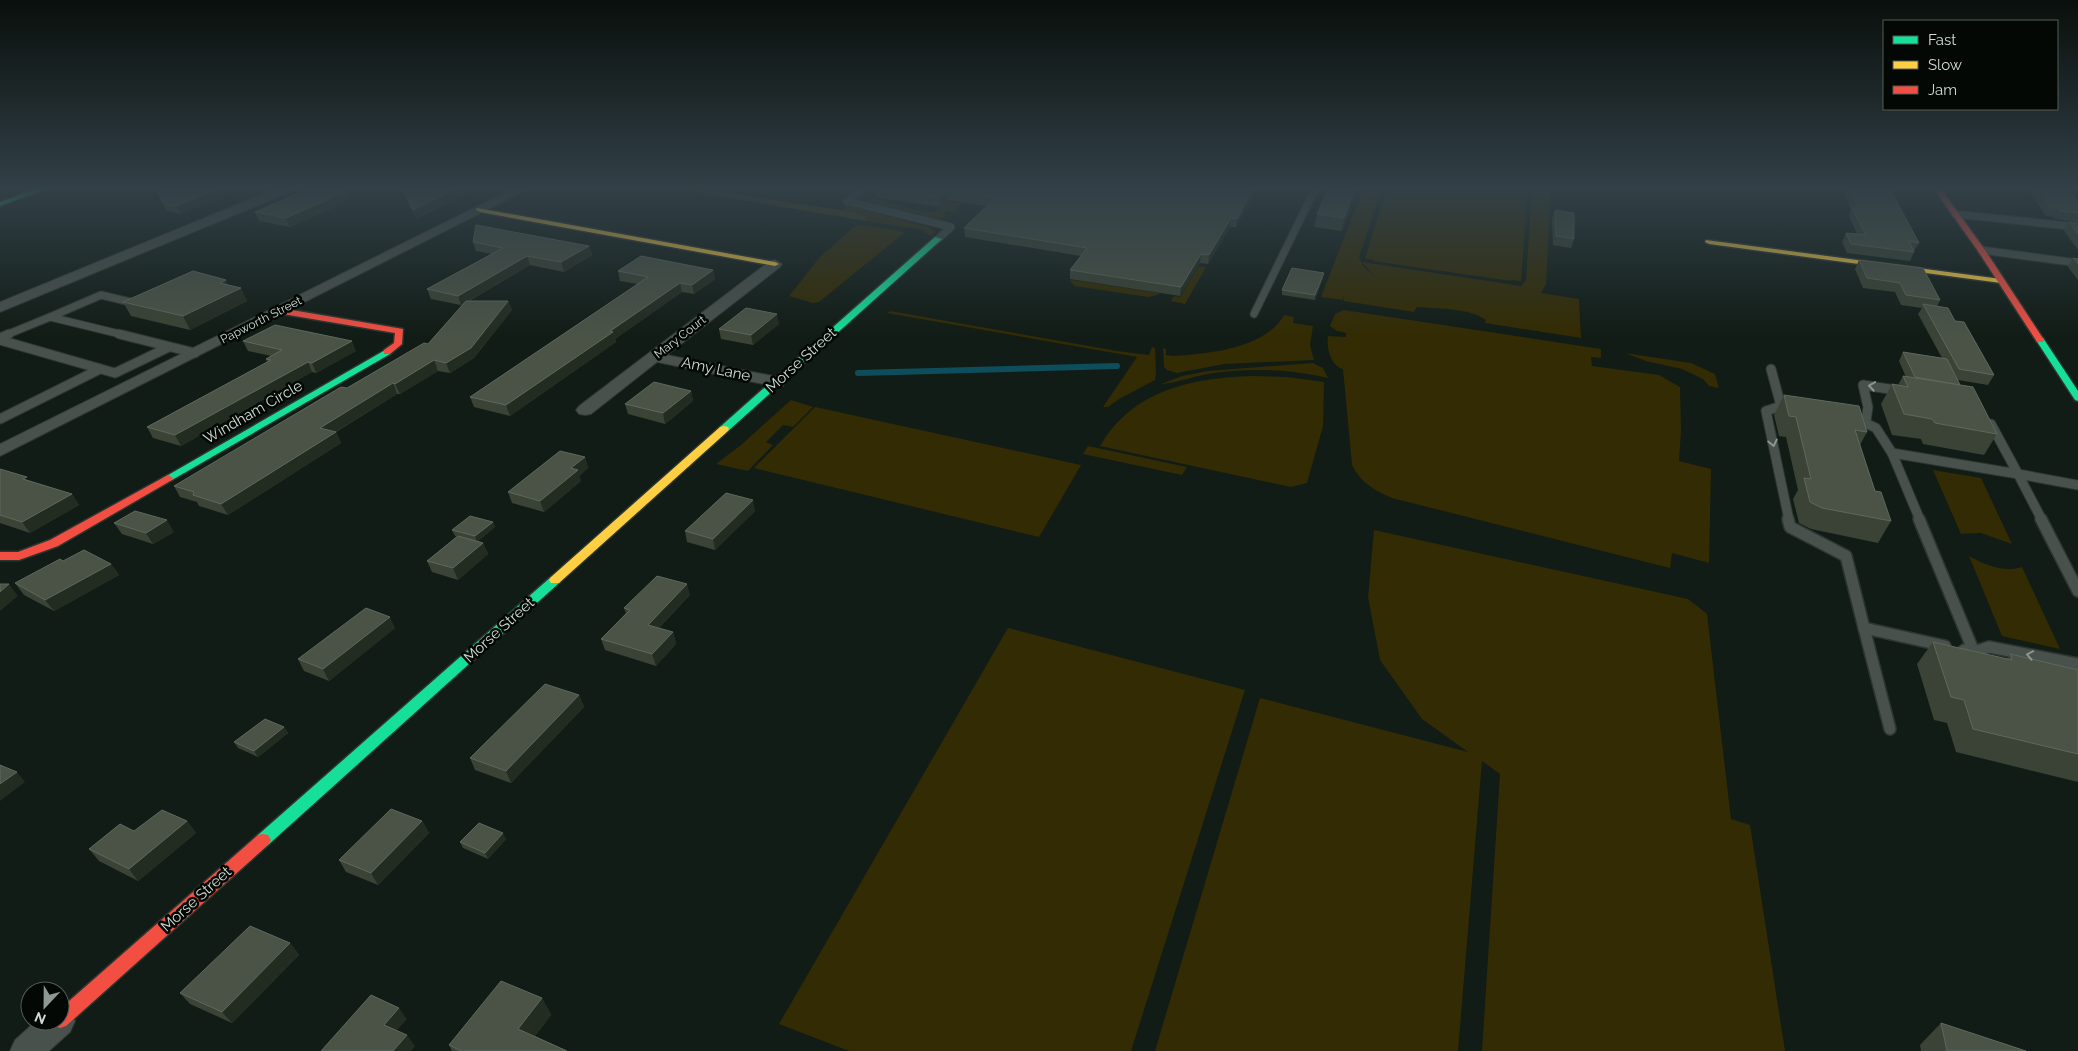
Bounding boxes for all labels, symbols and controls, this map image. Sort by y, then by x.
legend [1883,20,2058,110]
text: Fast [1928,31,1956,49]
text: Slow [1928,56,1962,74]
text: Jam [1928,81,1957,99]
street label: Papworth Street [218,293,304,347]
street label: Mary Court [652,313,708,361]
street label: Morse Street [762,324,840,396]
street label: Amy Lane [680,353,752,385]
street label: Windham Circle [200,376,306,448]
one-way arrow [1868,381,1876,392]
one-way arrow [1767,439,1777,448]
street label: Morse Street [460,594,538,666]
one-way arrow [2026,650,2035,660]
street label: Morse Street [157,863,235,935]
north arrow [20,981,70,1031]
text: N [32,1009,48,1027]

